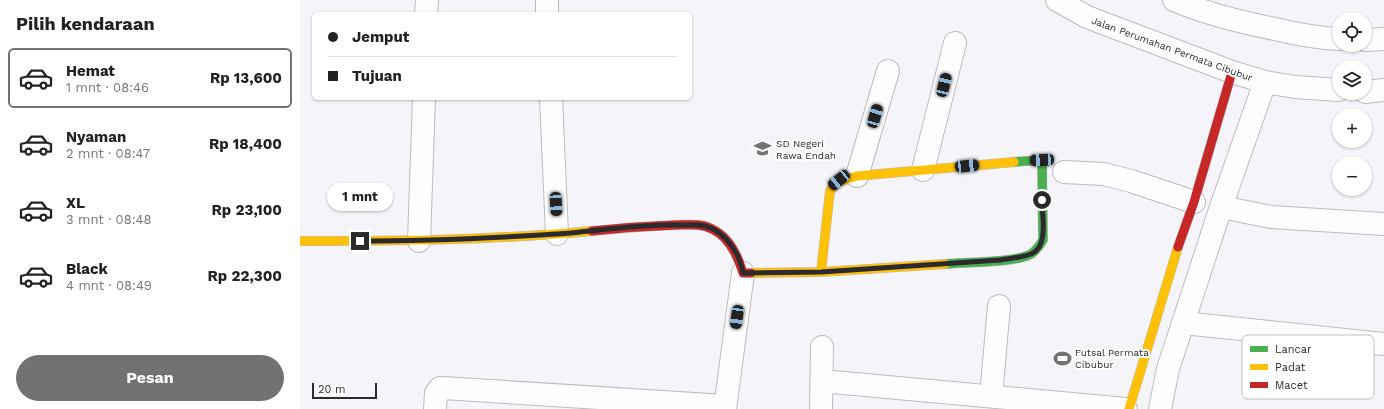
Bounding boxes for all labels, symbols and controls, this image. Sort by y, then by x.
map controls [1332,12,1372,196]
button: locate [1332,12,1372,52]
text: Pilih kendaraan [16,13,155,34]
street label: Jalan Perumahan Permata Cibubur [1090,15,1254,83]
text: Jemput [352,28,409,46]
icon: car [18,60,54,96]
button: layers [1332,60,1372,100]
text: Hemat [66,62,115,80]
text: Tujuan [352,67,402,85]
text: Rp 13,600 [210,69,282,87]
car [935,72,953,98]
text: 1 mnt · 08:46 [66,80,149,95]
car [866,103,884,129]
button: + [1332,108,1372,148]
icon: car [18,126,54,162]
text: Nyaman [66,128,126,146]
text: Rp 18,400 [209,135,282,153]
place label: SD Negeri Rawa Endah [776,138,836,161]
school or university icon: SD Negeri Rawa Endah [753,139,773,159]
text: 2 mnt · 08:47 [66,146,150,161]
car [1030,153,1054,167]
button: − [1332,156,1372,196]
car [954,159,980,173]
car [826,168,852,192]
callout: 1 mnt [327,183,393,211]
text: 1 mnt [342,189,378,204]
route start [1033,191,1051,209]
icon: car [18,192,54,228]
car [549,192,563,216]
text: XL [66,194,85,212]
text: Rp 23,100 [212,201,282,219]
text: 3 mnt · 08:48 [66,212,152,227]
route end [351,232,369,250]
icon: car [18,258,54,294]
text: Black [66,260,108,278]
text: Rp 22,300 [208,267,282,285]
text: 4 mnt · 08:49 [66,278,152,293]
car [729,304,745,330]
legend [1242,335,1374,399]
text: Lancar [1275,343,1312,356]
place label: Futsal Permata Cibubur [1075,347,1149,370]
sports icon: Futsal Permata Cibubur [1052,348,1072,368]
button: Pesan [16,355,284,401]
text: Padat [1275,361,1306,374]
text: Macet [1275,379,1308,392]
scale bar [312,381,377,400]
text: 20 m [318,383,346,396]

